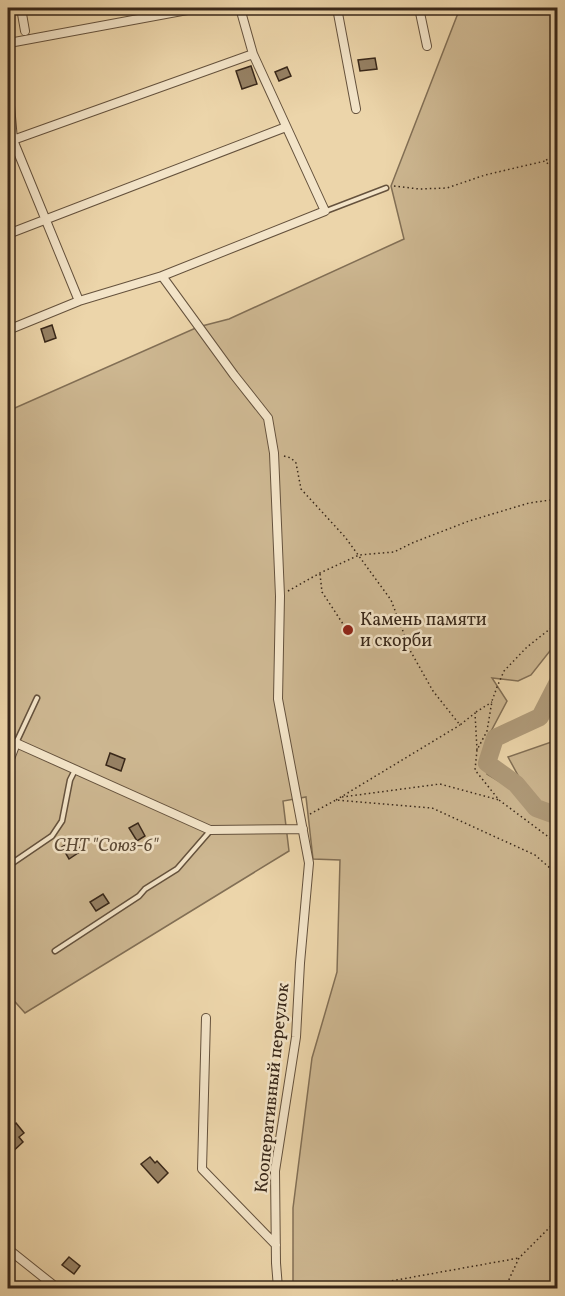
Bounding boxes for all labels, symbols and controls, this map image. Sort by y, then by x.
place label: Камень памяти и скорби [360,608,487,654]
marker: Камень памяти и скорби [341,623,355,637]
park label: СНТ "Союз-6" [54,834,159,859]
street label: Кооперативный переулок [250,981,297,1194]

